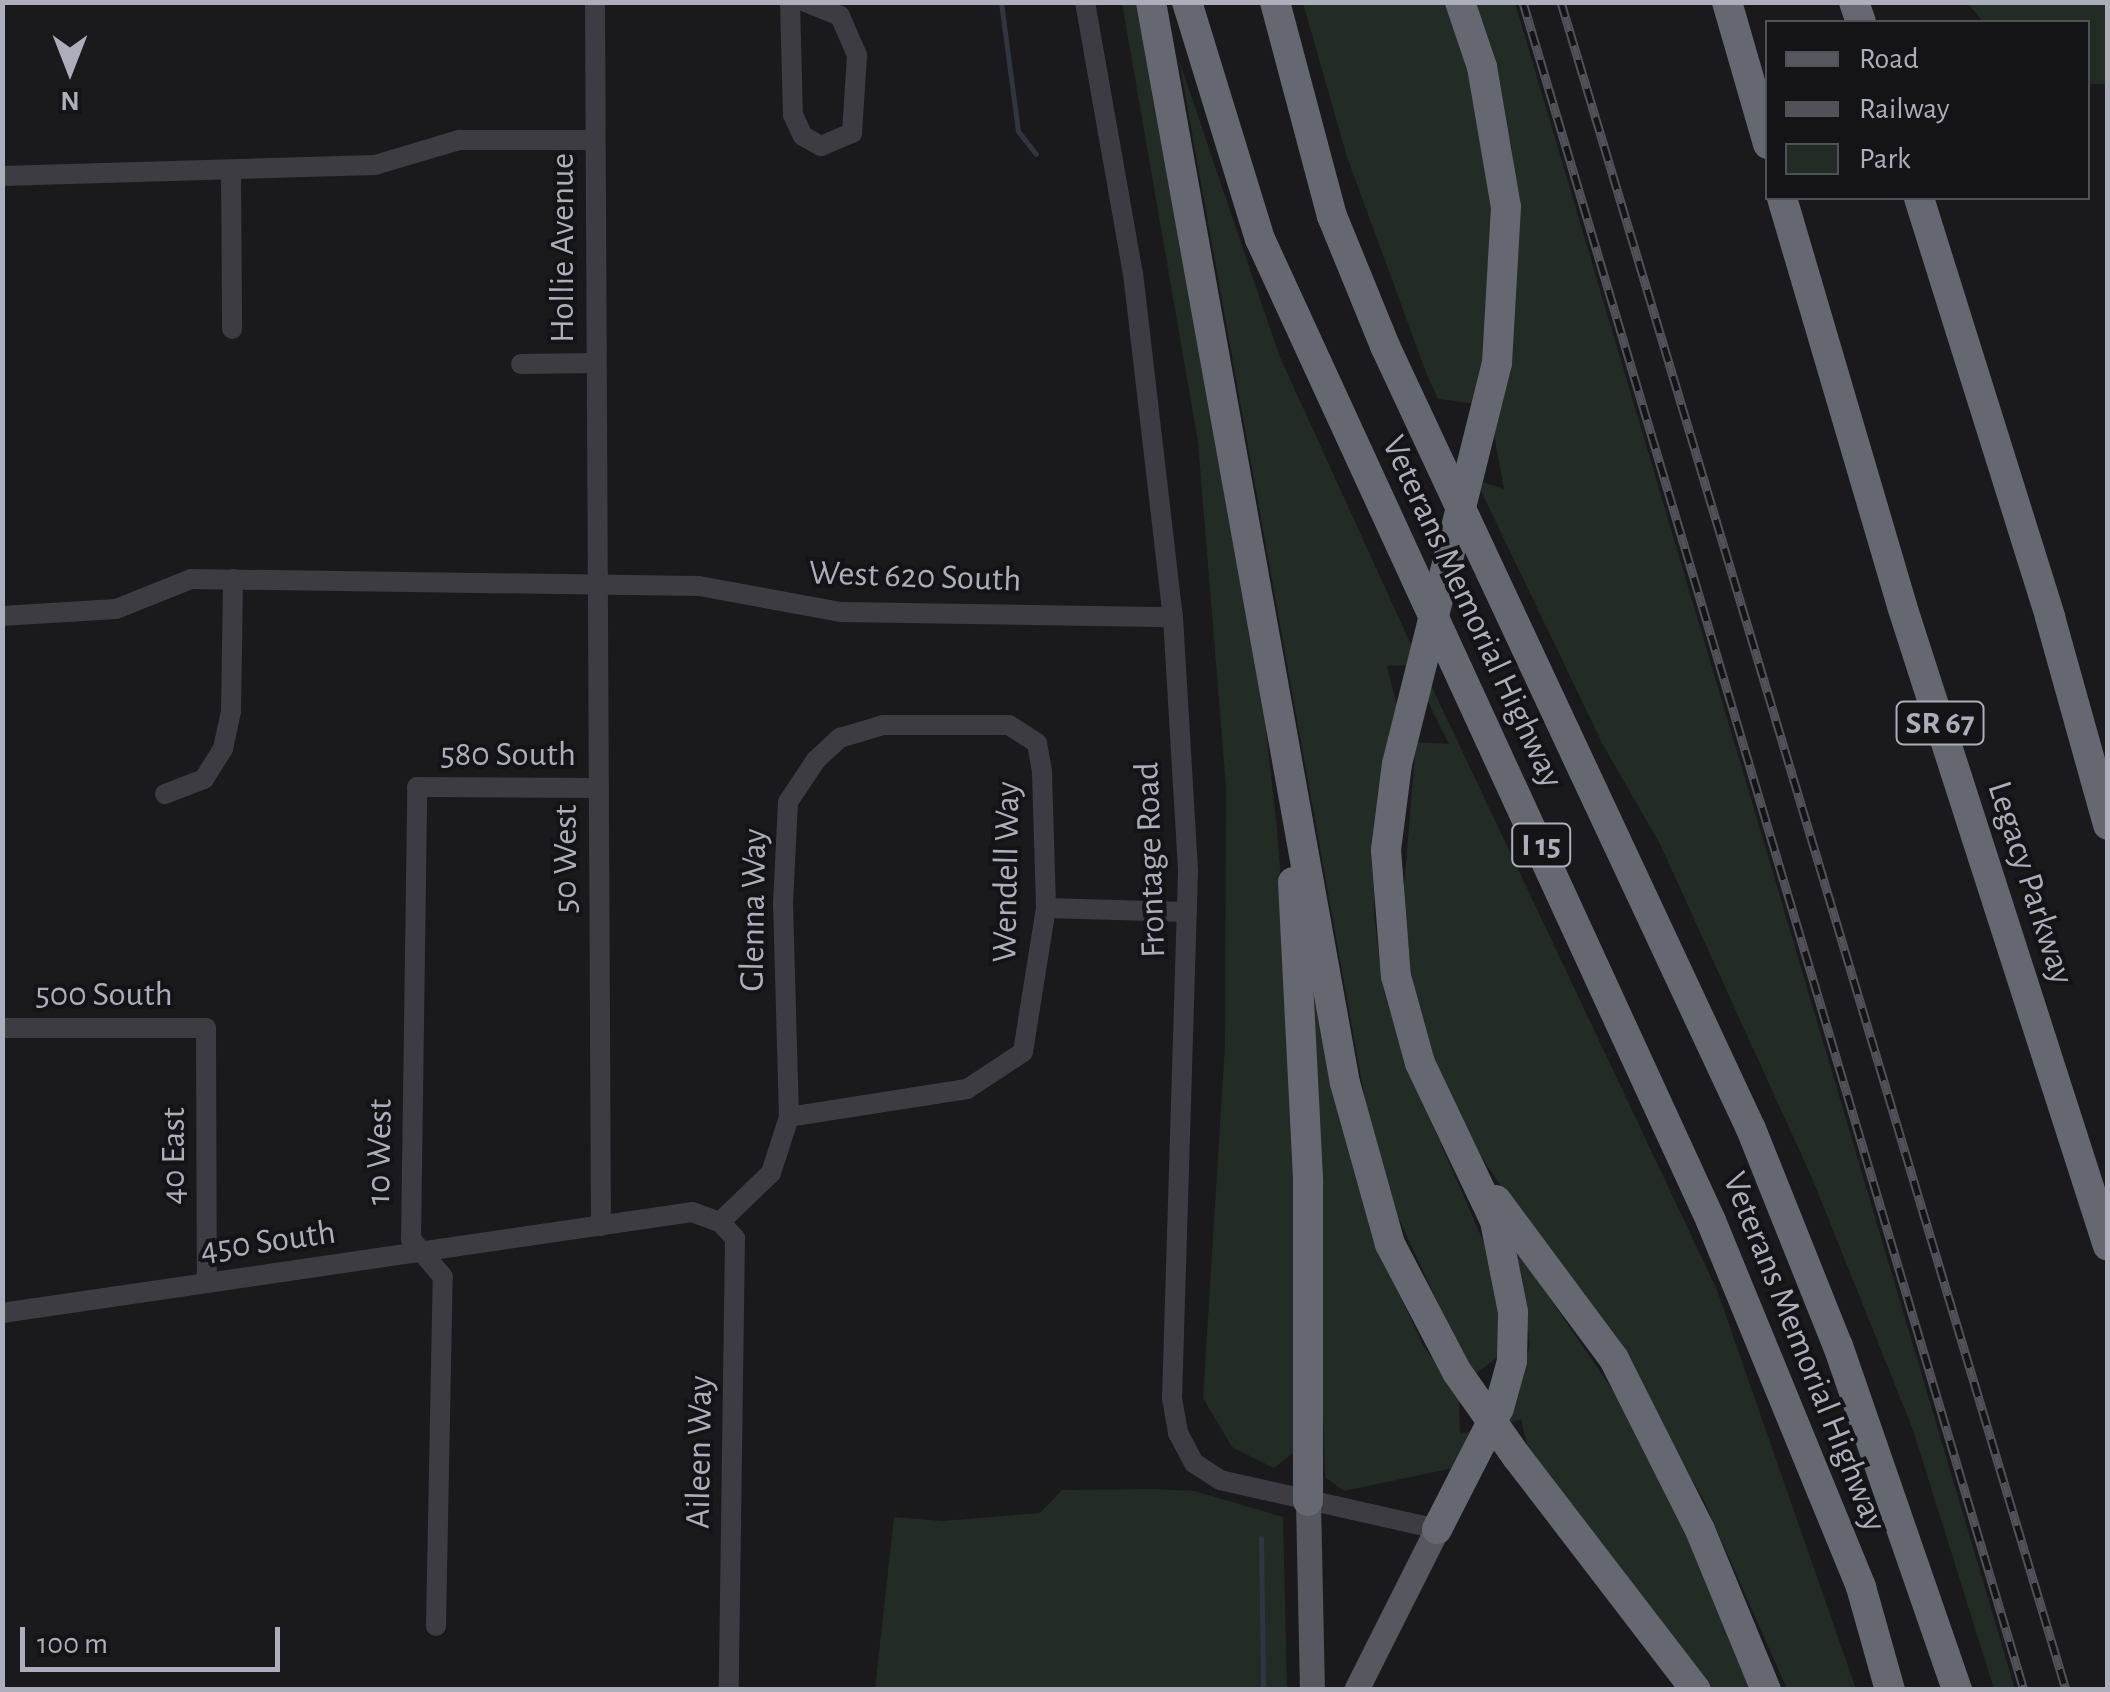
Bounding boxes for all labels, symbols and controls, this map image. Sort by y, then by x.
north arrow [20,20,120,120]
legend [1765,20,2090,200]
text: Road [1859,44,1919,74]
text: N [60,86,80,114]
text: Railway [1859,94,1950,124]
text: Park [1859,144,1911,174]
street label: Hollie Avenue [542,153,584,343]
street label: Veterans Memorial Highway [1372,429,1572,795]
street label: West 620 South [808,552,1022,602]
road number: SR 67 [1895,696,1985,750]
street label: 580 South [440,734,576,776]
street label: Frontage Road [1127,761,1175,959]
street label: Legacy Parkway [1977,776,2083,990]
street label: Wendell Way [984,781,1030,963]
street label: 50 West [545,805,587,913]
road number: I 15 [1511,818,1571,872]
street label: Glenna Way [732,828,776,992]
street label: 500 South [35,974,173,1016]
street label: 10 West [358,1099,402,1205]
street label: 40 East [153,1107,195,1205]
street label: Veterans Memorial Highway [1713,1166,1895,1538]
street label: 450 South [198,1212,338,1272]
street label: Aileen Way [678,1375,722,1529]
scale bar [25,1607,285,1669]
text: 100 m [37,1629,108,1659]

